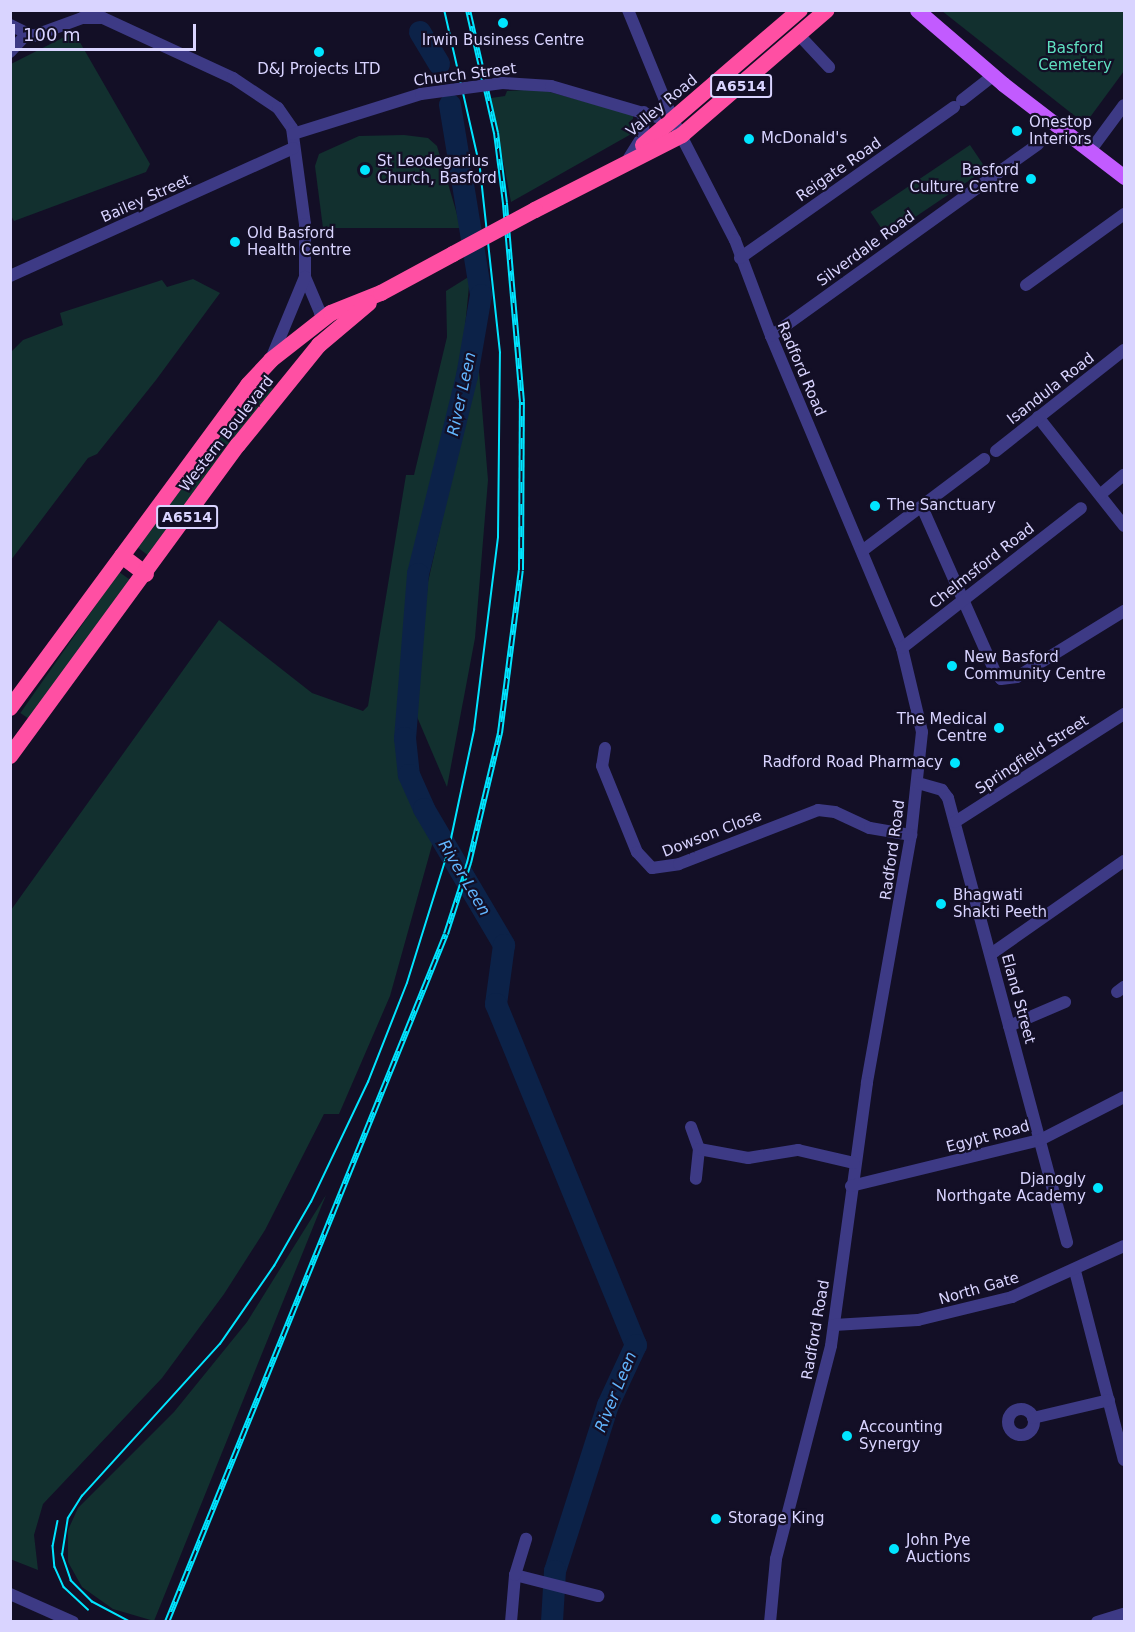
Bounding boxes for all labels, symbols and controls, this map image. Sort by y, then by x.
scale bar [15,12,200,50]
marker: Irwin Business Centre [496,16,510,30]
text: 100 m [23,24,81,45]
place label: Irwin Business Centre [422,32,584,50]
park label: Basford Cemetery [1038,39,1112,74]
marker: D&J Projects LTD [312,45,326,59]
street label: Church Street [413,60,517,90]
place label: D&J Projects LTD [257,61,381,79]
street label: Valley Road [623,71,701,141]
road number: A6514 [710,75,772,97]
place label: Onestop Interiors [1029,113,1092,148]
marker: Onestop Interiors [1010,124,1024,138]
place label: McDonald's [761,130,847,148]
marker: McDonald's [742,132,756,146]
street label: Reigate Road [793,134,885,206]
place label: St Leodegarius Church, Basford [377,152,497,187]
place label: Basford Culture Centre [909,161,1019,196]
marker: St Leodegarius Church, Basford [358,163,372,177]
street label: Bailey Street [98,171,194,227]
marker: Basford Culture Centre [1024,172,1038,186]
street label: Silverdale Road [814,208,918,290]
place label: Old Basford Health Centre [247,224,351,259]
marker: Old Basford Health Centre [228,235,242,249]
street label: Radford Road [773,319,829,419]
street label: Isandula Road [1004,349,1098,429]
water label: River Leen [444,350,480,438]
street label: Western Boulevard [176,372,278,496]
place label: The Sanctuary [887,497,996,515]
marker: The Sanctuary [868,499,882,513]
road number: A6514 [156,506,219,528]
street label: Chelmsford Road [926,519,1038,613]
place label: New Basford Community Centre [964,648,1106,683]
marker: New Basford Community Centre [945,659,959,673]
place label: The Medical Centre [897,710,987,745]
street label: Springfield Street [972,712,1092,798]
marker: The Medical Centre [992,721,1006,735]
place label: Radford Road Pharmacy [763,754,943,772]
marker: Radford Road Pharmacy [948,756,962,770]
street label: Radford Road [877,799,909,901]
street label: Dowson Close [660,807,764,861]
water label: River Leen [434,837,494,919]
place label: Bhagwati Shakti Peeth [953,886,1047,921]
marker: Bhagwati Shakti Peeth [934,897,948,911]
street label: Eland Street [997,952,1039,1046]
street label: Egypt Road [944,1117,1032,1157]
place label: Djanogly Northgate Academy [936,1170,1086,1205]
marker: Djanogly Northgate Academy [1091,1181,1105,1195]
street label: North Gate [937,1269,1021,1309]
street label: Radford Road [798,1279,834,1381]
water label: River Leen [591,1349,641,1435]
place label: Accounting Synergy [859,1418,943,1453]
marker: Accounting Synergy [840,1429,854,1443]
place label: Storage King [728,1510,824,1528]
marker: Storage King [709,1512,723,1526]
place label: John Pye Auctions [906,1531,971,1566]
marker: John Pye Auctions [887,1542,901,1556]

